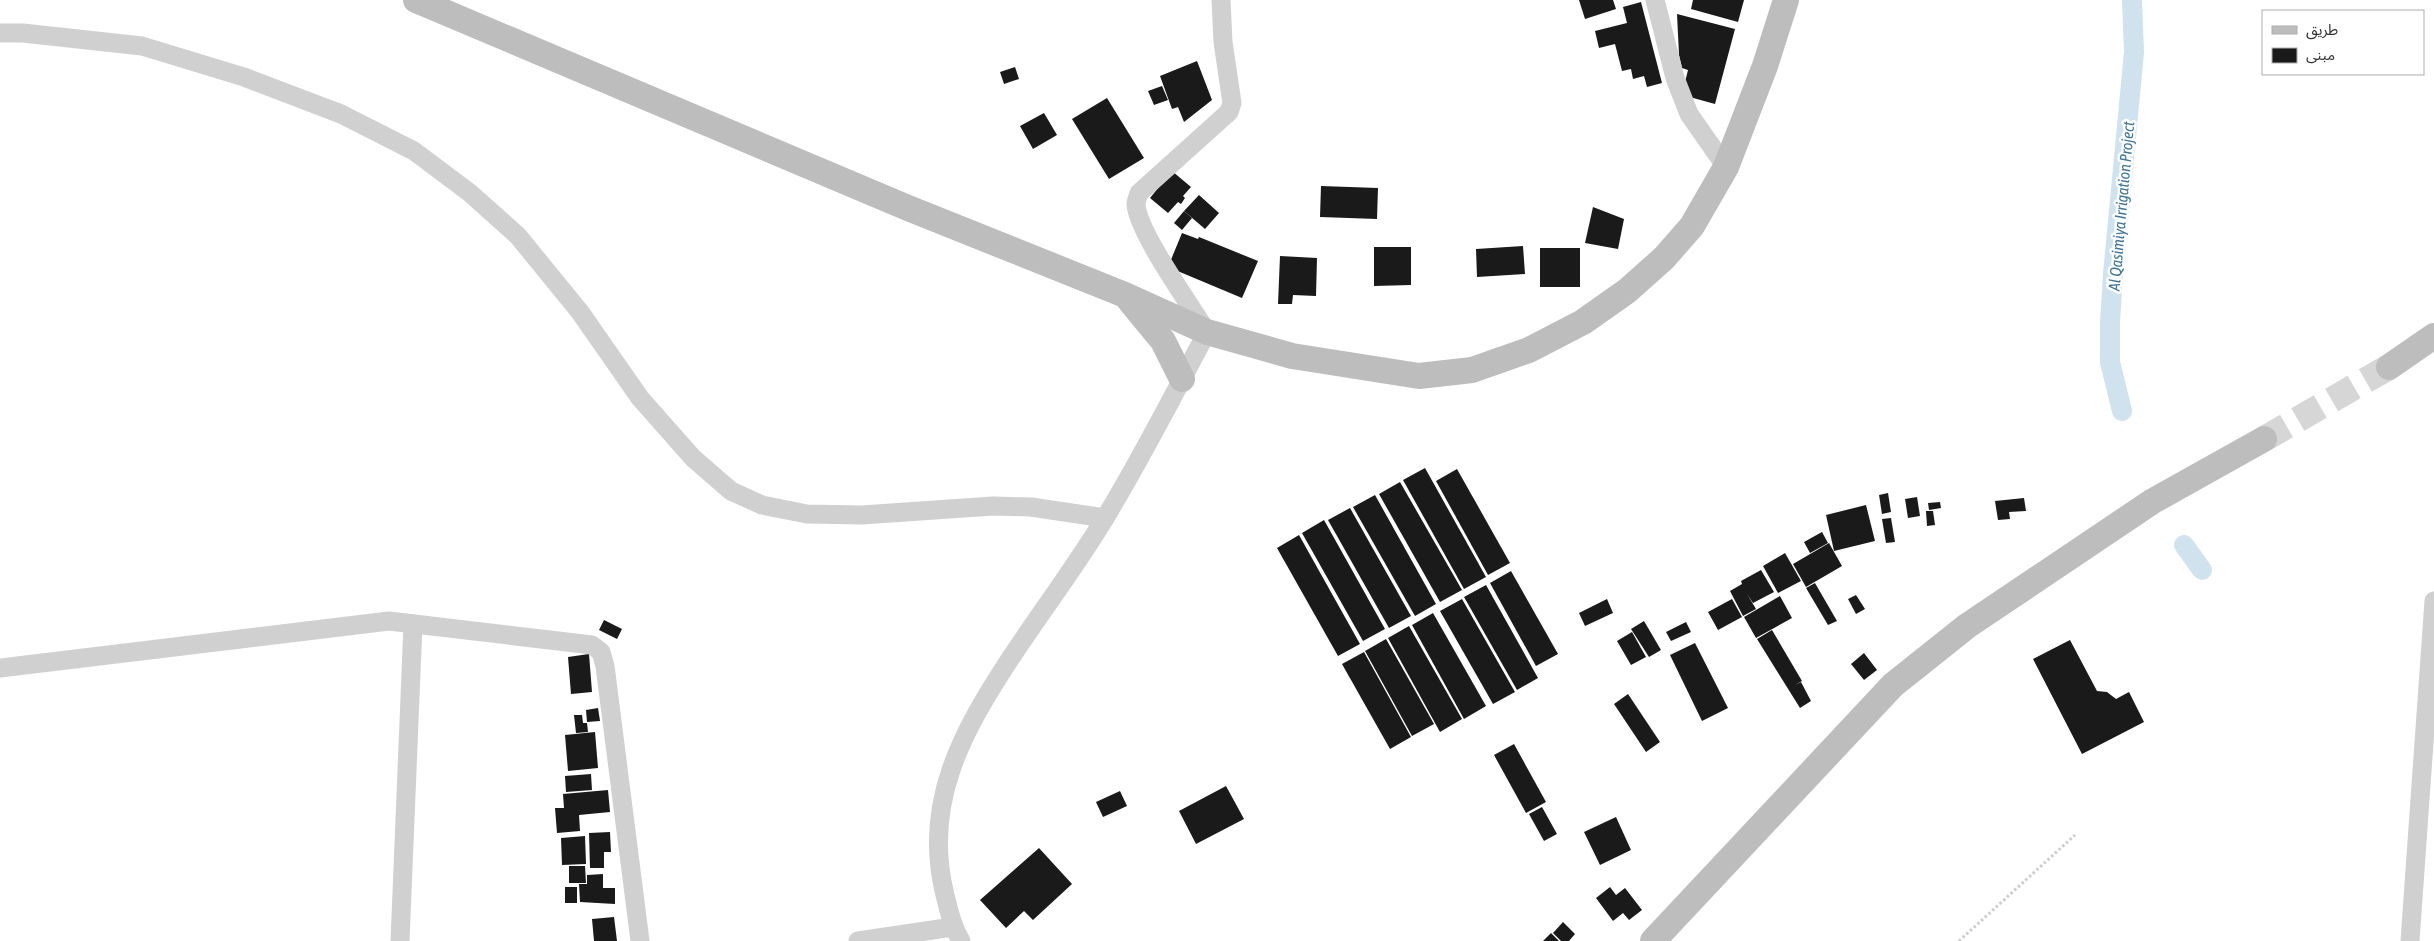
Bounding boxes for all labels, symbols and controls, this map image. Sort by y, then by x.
legend [2262,10,2424,75]
text: طريق [2306,21,2338,40]
text: مبنى [2306,46,2335,64]
water label: Al Qasimiya Irrigation Project [2105,120,2138,293]

